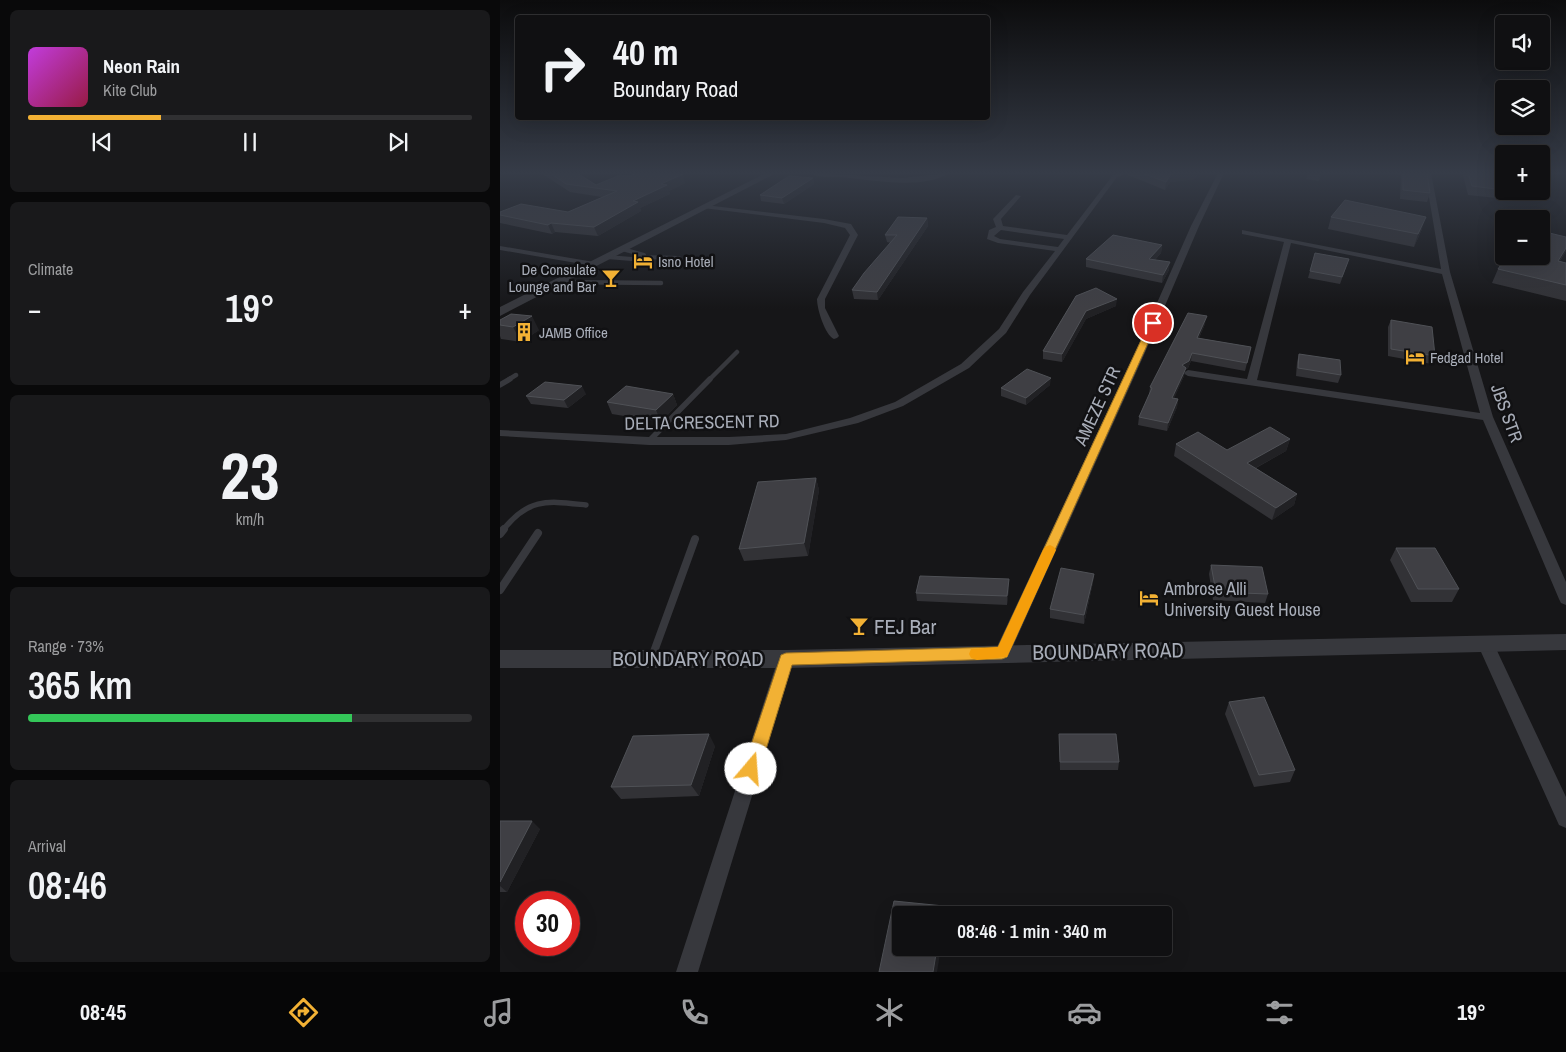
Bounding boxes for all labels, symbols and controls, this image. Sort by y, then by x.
map controls [1495,15,1550,265]
button: sound [1495,15,1550,70]
text: 40 m [613,29,678,76]
icon: right [530,35,595,100]
text: Neon Rain [103,53,180,79]
text: Boundary Road [613,74,738,104]
text: Kite Club [103,79,157,101]
button: layers [1495,80,1550,135]
icon: previous [88,128,116,156]
icon: pause [236,128,264,156]
icon: next [384,128,412,156]
button: + [1495,145,1550,200]
button: − [1495,210,1550,265]
hotel icon: Isno Hotel [632,250,654,272]
place label: Isno Hotel [658,251,713,272]
text: Climate [28,258,73,280]
place label: De Consulate Lounge and Bar [508,259,596,297]
bar icon: De Consulate Lounge and Bar [600,267,622,289]
text: 19° [225,283,275,334]
text: − [28,290,41,328]
text: + [459,290,472,328]
pin [1132,302,1174,344]
icon: arrive [1139,309,1167,337]
building icon: JAMB Office [513,321,535,343]
place label: JAMB Office [539,322,608,343]
hotel icon: Fedgad Hotel [1404,346,1426,368]
place label: Fedgad Hotel [1430,347,1503,368]
street label: AMEZE STR [1067,362,1126,450]
street label: JBS STR [1485,380,1529,446]
street label: DELTA CRESCENT RD [624,408,780,436]
text: 23 [220,432,280,519]
text: km/h [236,508,264,530]
place label: Ambrose Alli University Guest House [1163,576,1321,622]
hotel icon: Ambrose Alli University Guest House [1138,587,1160,609]
place label: FEJ Bar [874,612,936,641]
bar icon: FEJ Bar [848,615,870,637]
text: Range · 73% [28,635,104,657]
street label: BOUNDARY ROAD [1032,635,1184,667]
street label: BOUNDARY ROAD [612,644,764,673]
text: 365 km [28,660,132,711]
position arrow [724,742,776,794]
text: Arrival [28,835,66,857]
text: 08:46 [28,860,107,911]
speed limit sign: 30 [515,891,580,956]
text: 08:46 · 1 min · 340 m [957,918,1107,944]
icon: directions [286,995,321,1030]
icon: music [481,995,516,1030]
icon: phone [677,995,712,1030]
icon: climate [872,995,907,1030]
icon: car [1067,995,1102,1030]
icon: filters [1262,995,1297,1030]
text: 08:45 [80,997,126,1027]
text: 19° [1457,997,1486,1027]

